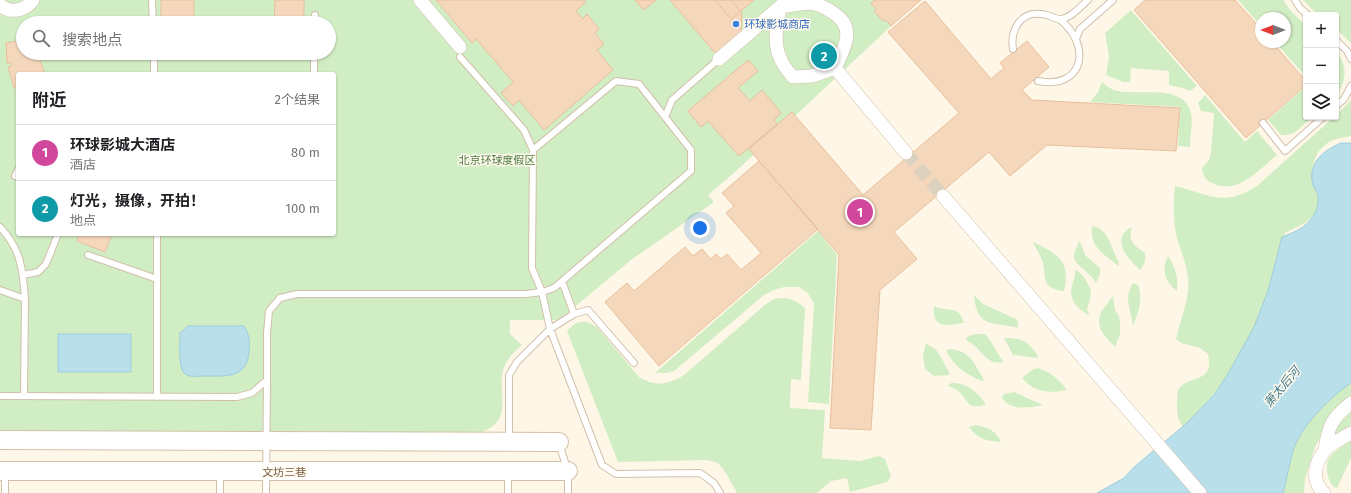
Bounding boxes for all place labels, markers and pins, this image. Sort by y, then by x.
place label: 环球影城商店 [744,18,810,31]
marker: 环球影城商店 [731,19,741,29]
pin: 2 [811,41,837,71]
pin: 1 [847,197,873,227]

